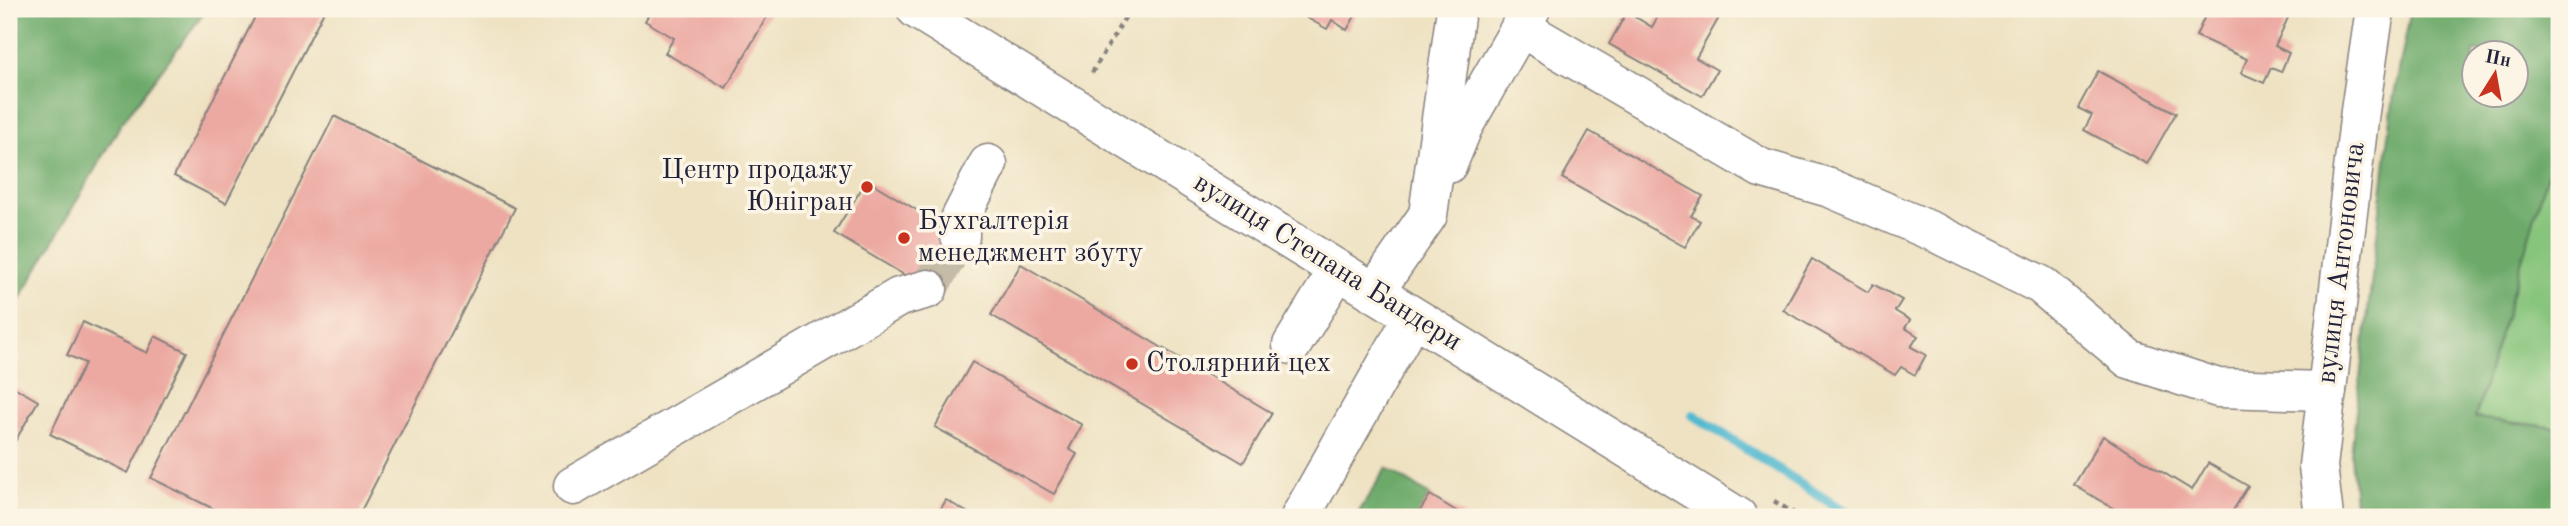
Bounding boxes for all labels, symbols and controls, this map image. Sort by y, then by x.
north arrow [2460,38,2530,108]
text: Пн [2483,48,2512,72]
street label: вулиця Антоновича [2313,141,2371,385]
place label: Центр продажу Юнігран [661,157,853,217]
street label: вулиця Степана Бандери [1188,169,1466,357]
marker: Центр продажу Юнігран [859,179,875,195]
place label: Бухгалтерія менеджмент збуту [918,208,1144,268]
marker: Бухгалтерія менеджмент збуту [896,230,912,246]
place label: Столярний цех [1146,350,1331,378]
marker: Столярний цех [1124,356,1140,372]

